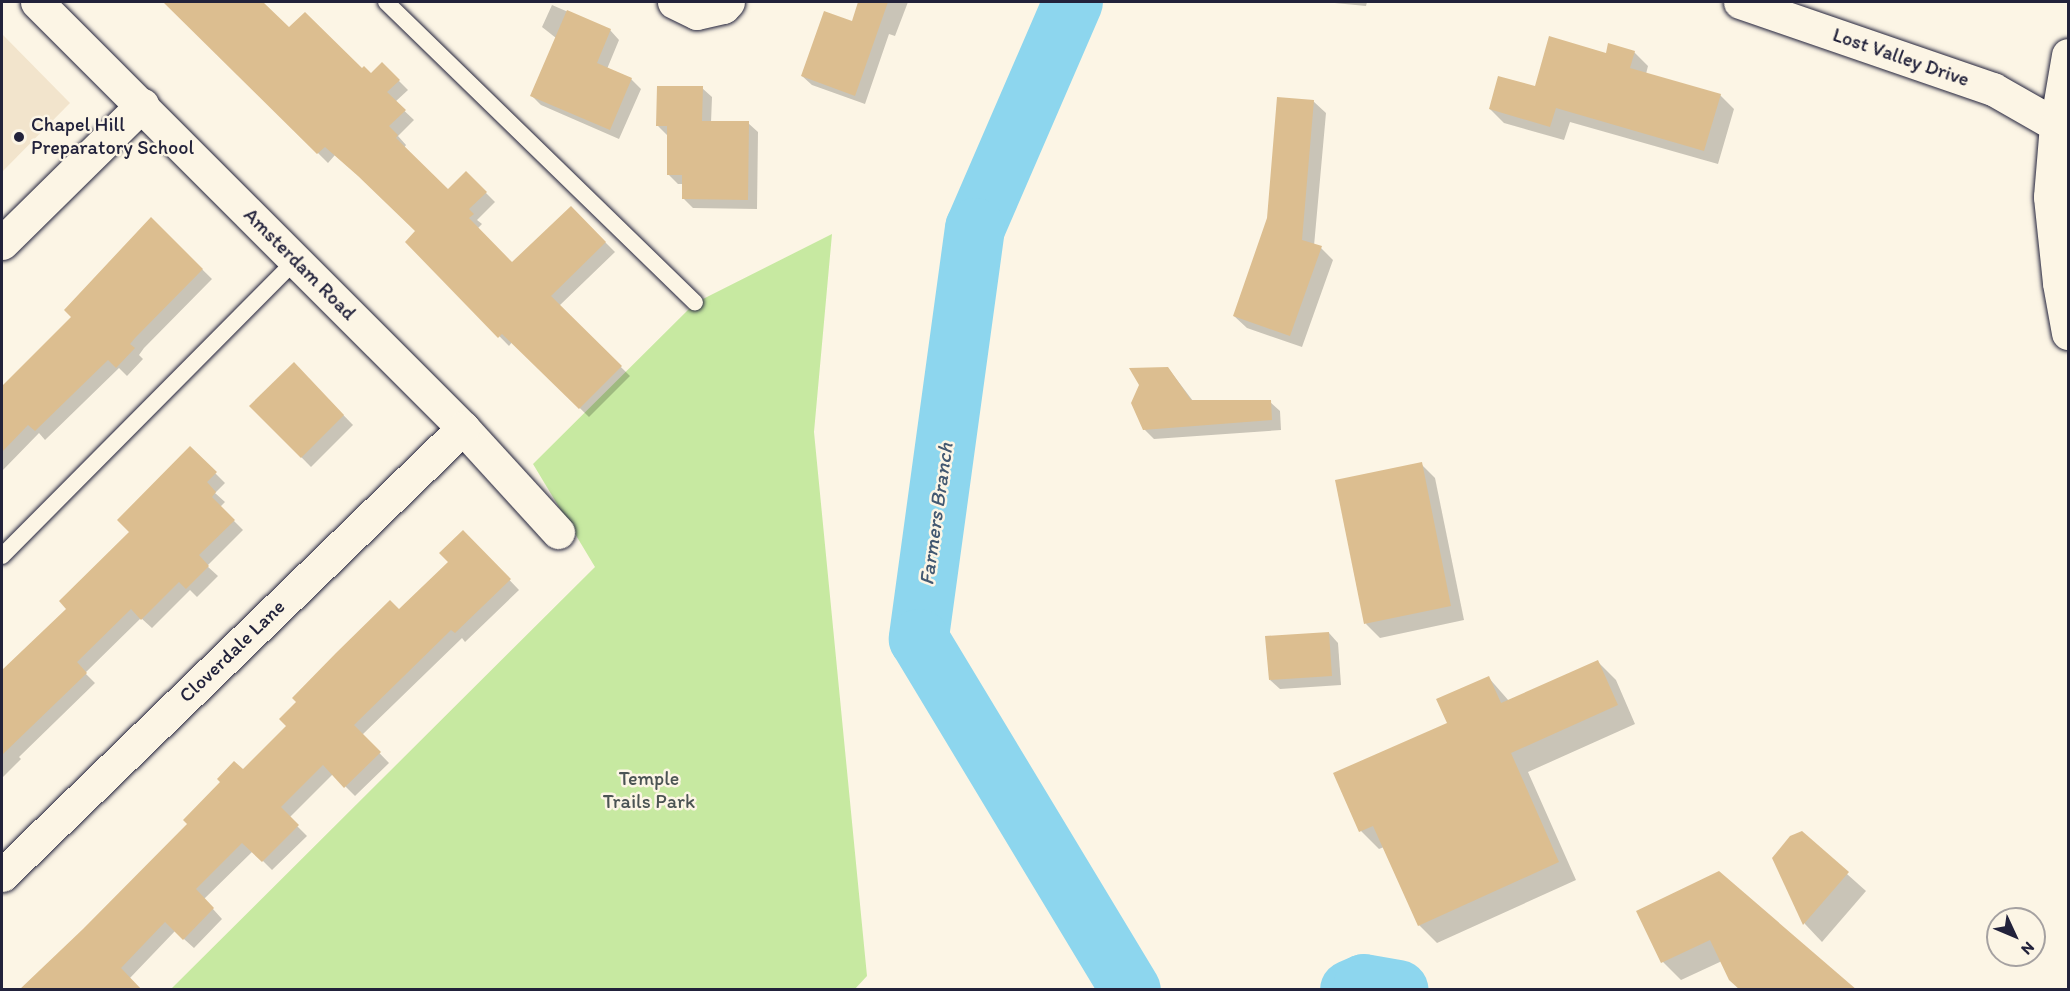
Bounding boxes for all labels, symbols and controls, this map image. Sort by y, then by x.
street label: Lost Valley Drive [1830,22,1972,92]
place label: Chapel Hill Preparatory School [31,113,194,160]
marker: Chapel Hill Preparatory School [12,130,26,144]
street label: Amsterdam Road [239,203,361,325]
water label: Farmers Branch [914,441,958,587]
street label: Cloverdale Lane [174,594,290,708]
park label: Temple Trails Park [603,767,695,814]
north arrow [1986,907,2046,967]
text: N [2017,938,2038,959]

